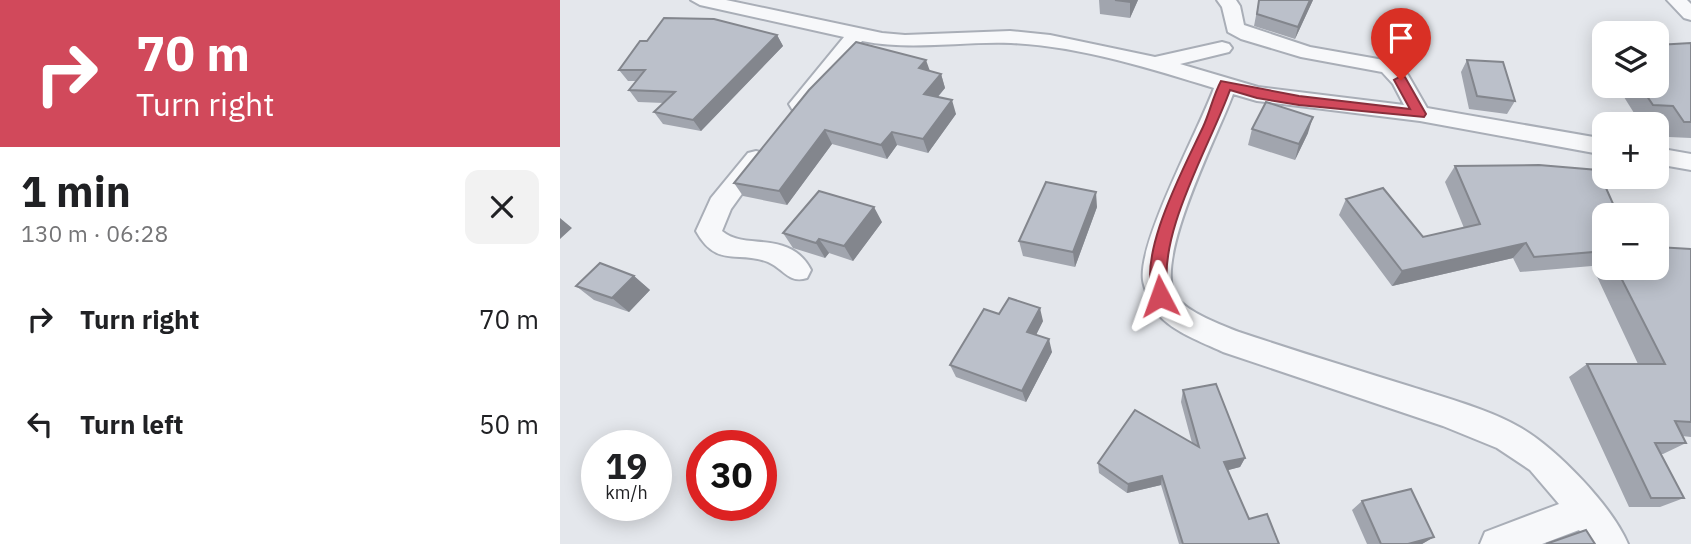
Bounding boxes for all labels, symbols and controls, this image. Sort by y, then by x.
pin [1371,8,1431,80]
icon: arrive [1382,19,1420,57]
text: 70 m [136,21,250,84]
map controls [1592,21,1669,280]
button: layers [1592,21,1669,98]
icon: right [21,28,112,119]
text: Turn right [136,83,274,125]
button: + [1592,112,1669,189]
text: 1 min [21,164,131,219]
button: close [465,170,539,244]
button: − [1592,203,1669,280]
text: 130 m · 06:28 [21,218,168,248]
position arrow [1123,259,1197,333]
icon: right [21,300,59,338]
text: Turn right [80,302,199,336]
text: 70 m [479,302,539,336]
icon: left [21,405,59,443]
text: Turn left [80,407,183,441]
text: 50 m [479,407,539,441]
speed limit sign: 30 [686,430,777,521]
text: 19 [605,443,648,489]
text: km/h [605,481,648,504]

